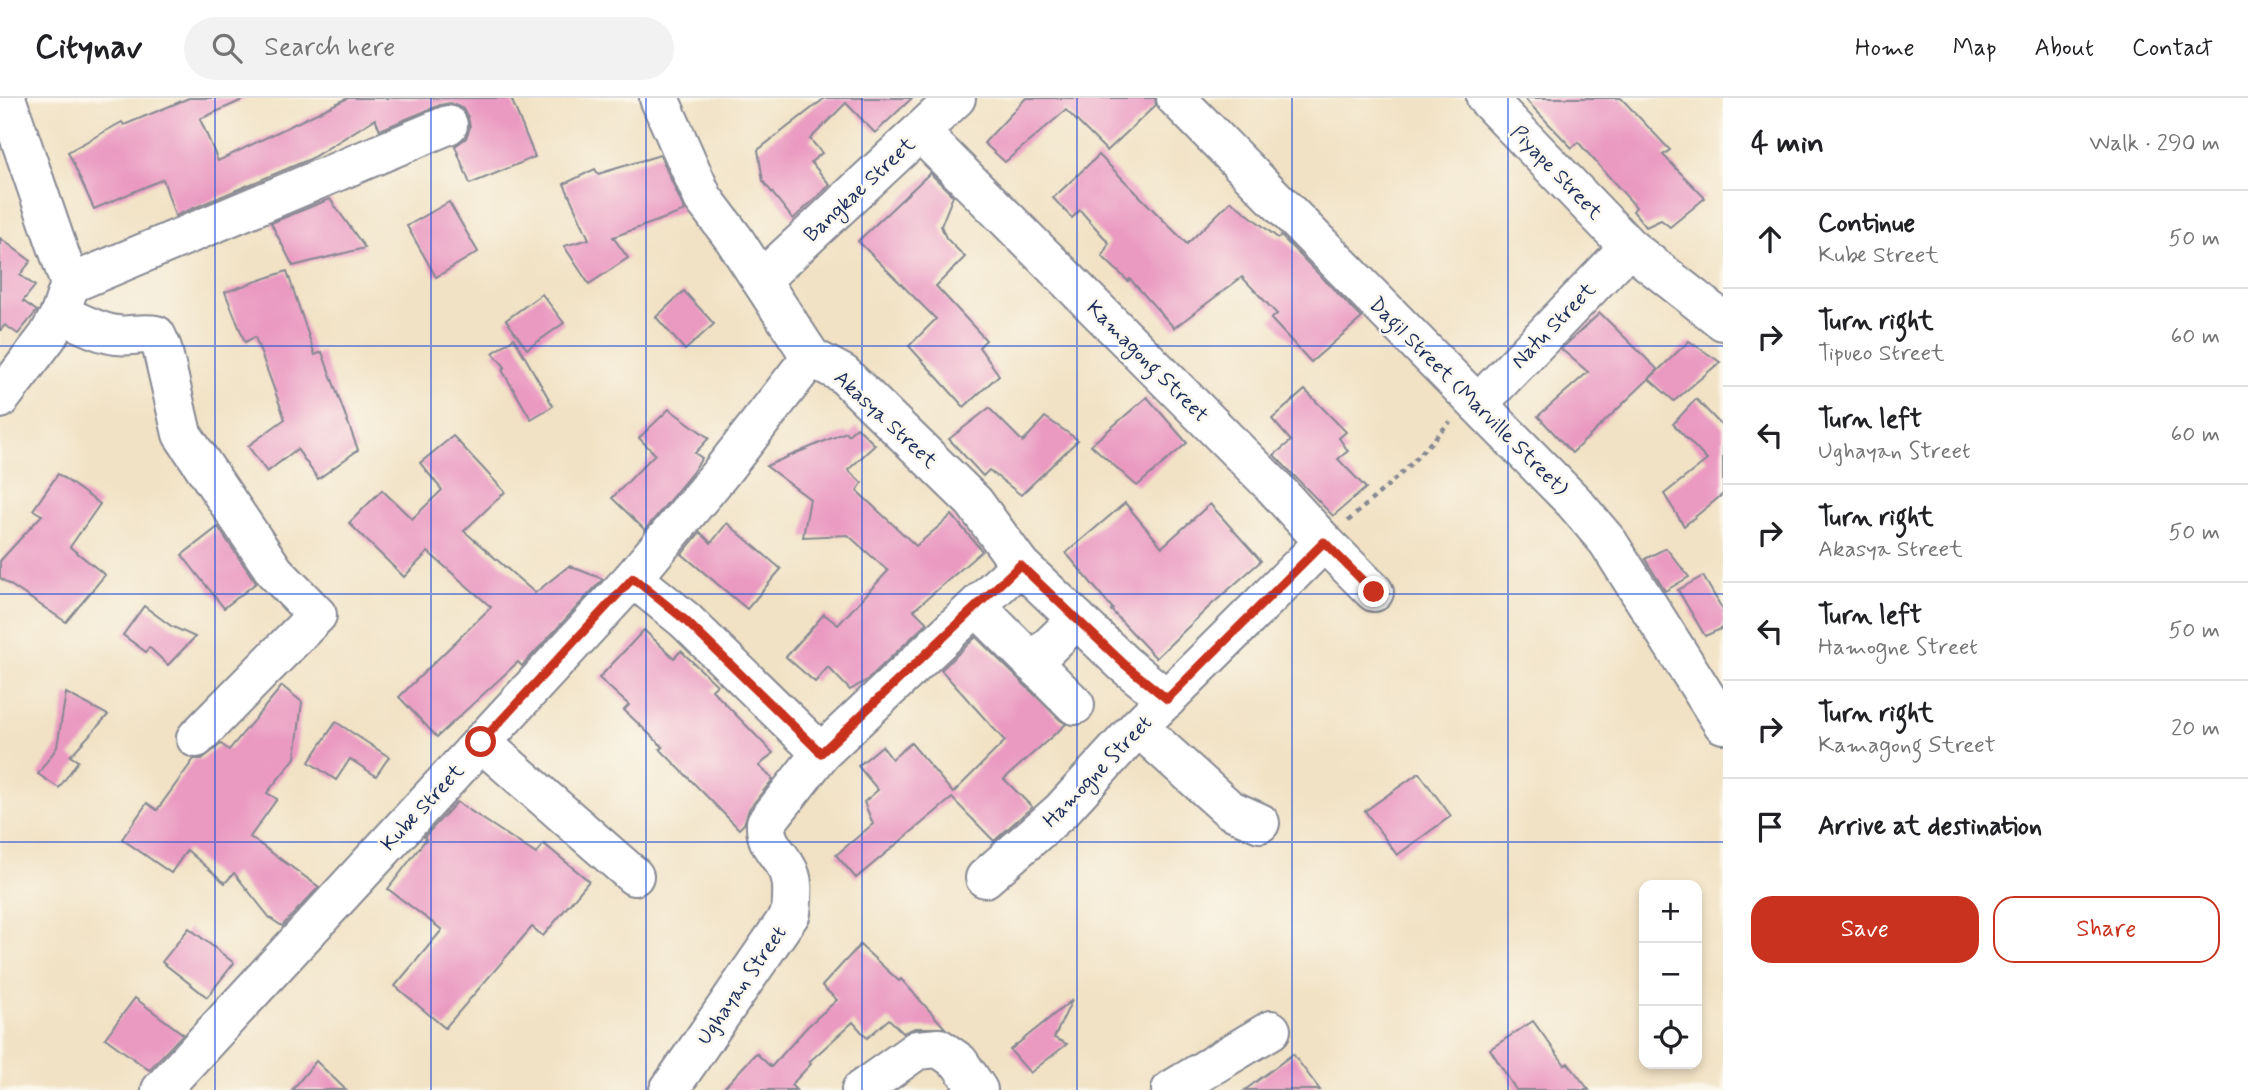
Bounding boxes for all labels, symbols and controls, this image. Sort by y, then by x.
search box [184,17,674,80]
text: Citynav [35,26,142,70]
icon: search [208,29,246,67]
text: Search here [264,31,395,65]
text: Home [1855,33,1915,64]
text: Map [1953,33,1997,64]
text: About [2035,33,2094,64]
text: Contact [2132,33,2213,64]
street label: Piyape Street [1504,119,1609,227]
text: 4 min [1751,124,1824,163]
text: Walk · 290 m [2089,129,2220,159]
street label: Bangkae Street [798,130,923,249]
text: Continue [1818,207,1915,241]
icon: ahead [1751,220,1789,258]
text: 50 m [2169,224,2220,254]
text: Kube Street [1818,241,1939,271]
street label: Natu Street [1505,276,1602,375]
street label: Dagil Street (Marville Street) [1361,291,1574,504]
street label: Kamagong Street [1079,294,1215,430]
text: Turn right [1818,305,1934,339]
icon: right [1751,318,1789,356]
text: 60 m [2171,322,2220,352]
text: Tipueo Street [1818,339,1945,369]
street label: Akasya Street [827,364,944,475]
text: Turn left [1818,403,1922,437]
icon: left [1751,416,1789,454]
text: 60 m [2171,420,2220,450]
text: Ughayan Street [1818,437,1971,467]
text: Turn right [1818,501,1934,535]
icon: right [1751,514,1789,552]
text: 50 m [2169,518,2220,548]
text: Akasya Street [1818,535,1963,565]
route end [1358,576,1389,607]
text: Turn left [1818,599,1922,633]
icon: left [1751,612,1789,650]
text: 50 m [2169,616,2220,646]
text: Hamogne Street [1818,633,1978,663]
text: Turn right [1818,697,1934,731]
street label: Hamogne Street [1037,709,1159,835]
icon: right [1751,710,1789,748]
text: 20 m [2171,714,2220,744]
route start [465,726,496,757]
text: Kamagong Street [1818,731,1996,761]
street label: Kube Street [375,757,471,858]
icon: arrive [1751,808,1789,846]
text: Arrive at destination [1818,810,2042,844]
map controls [1639,880,1702,1069]
button: + [1639,880,1702,943]
button: Save [1751,896,1979,963]
button: Share [1993,896,2220,963]
street label: Ughayan Street [690,920,793,1051]
button: − [1639,943,1702,1006]
button: locate [1639,1006,1702,1069]

